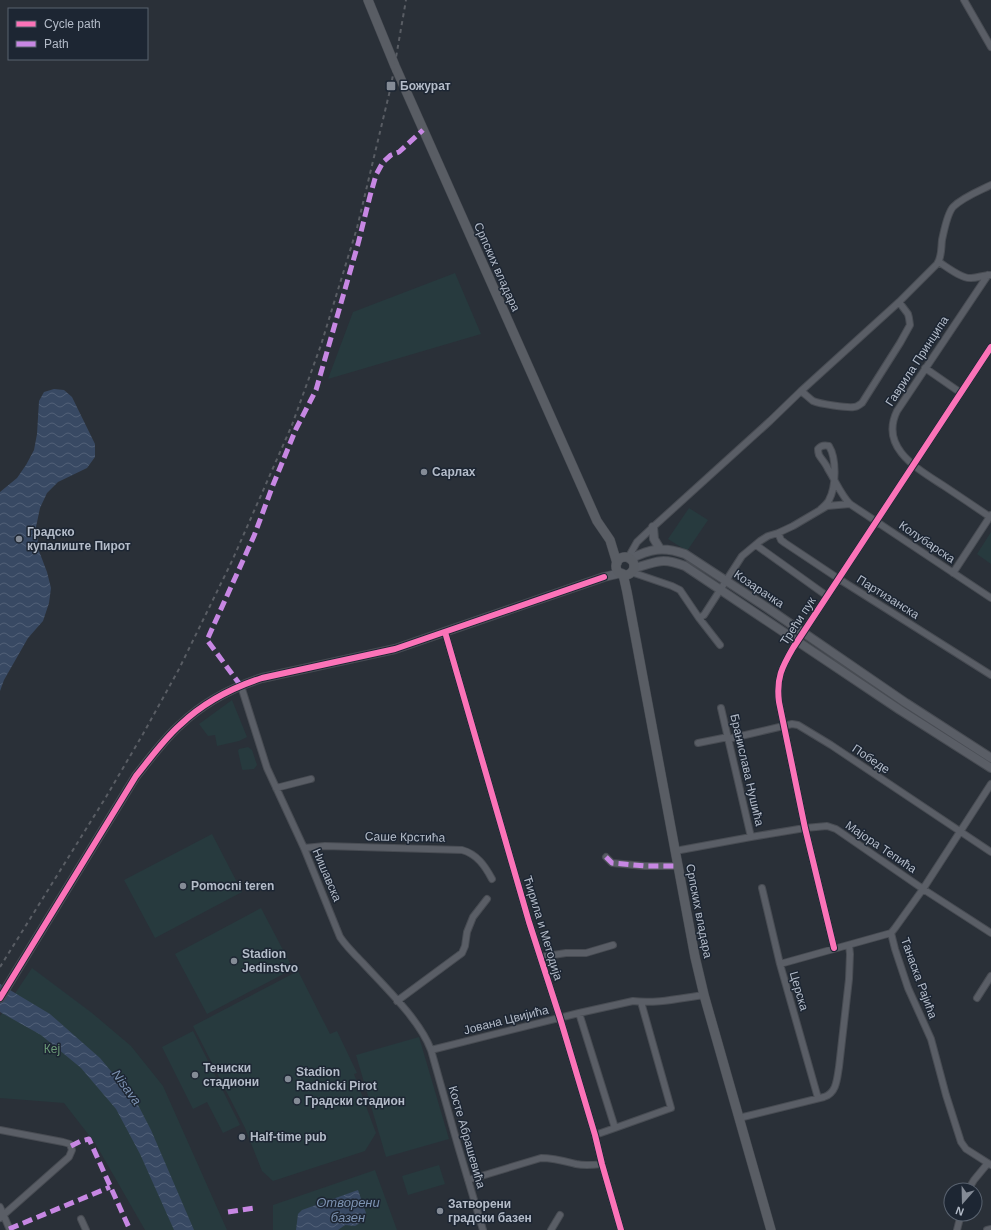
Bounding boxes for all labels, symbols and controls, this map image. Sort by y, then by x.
legend [8,8,148,60]
text: Cycle path [44,17,101,31]
text: Path [44,37,69,51]
place label: Божурат [400,79,451,93]
marker: Божурат [385,80,397,92]
street label: Српских владара [471,220,523,314]
street label: Гаврила Принципа [883,313,952,409]
place label: Сарлах [432,465,476,479]
marker: Сарлах [419,467,429,477]
street label: Колубарска [896,518,958,566]
place label: Градско купалиште Пирот [27,525,131,553]
marker: Градско купалиште Пирот [14,534,24,544]
street label: Козарачка [731,567,787,611]
street label: Партизанска [854,572,922,622]
street label: Трећи пук [777,594,819,648]
street label: Бранислава Нушића [727,712,767,828]
street label: Победе [850,741,893,777]
street label: Мајора Тепића [843,818,919,876]
street label: Саше Крстића [365,829,446,845]
street label: Нишавска [310,846,345,904]
street label: Српских владара [683,863,715,960]
street label: Ћирила и Методија [520,874,566,982]
place label: Pomocni teren [191,879,274,893]
marker: Pomocni teren [178,881,188,891]
street label: Танаска Рајића [898,936,940,1021]
place label: Stadion Jedinstvo [242,947,298,975]
marker: Stadion Jedinstvo [229,956,239,966]
street label: Церска [787,970,811,1013]
street label: Јована Цвијића [462,1003,550,1037]
park label: Кеј [44,1042,60,1056]
place label: Тениски стадиони [203,1061,259,1089]
place label: Stadion Radnicki Pirot [296,1065,377,1093]
water label: Nisava [109,1067,144,1108]
marker: Тениски стадиони [190,1070,200,1080]
marker: Stadion Radnicki Pirot [283,1074,293,1084]
street label: Косте Абрашевића [446,1084,488,1190]
place label: Градски стадион [305,1094,405,1108]
marker: Градски стадион [292,1096,302,1106]
place label: Half-time pub [250,1130,327,1144]
marker: Half-time pub [237,1132,247,1142]
north arrow [943,1182,983,1222]
water label: Отворени базен [316,1195,380,1225]
place label: Затворени градски базен [448,1197,532,1225]
text: N [954,1204,965,1218]
marker: Затворени градски базен [435,1206,445,1216]

